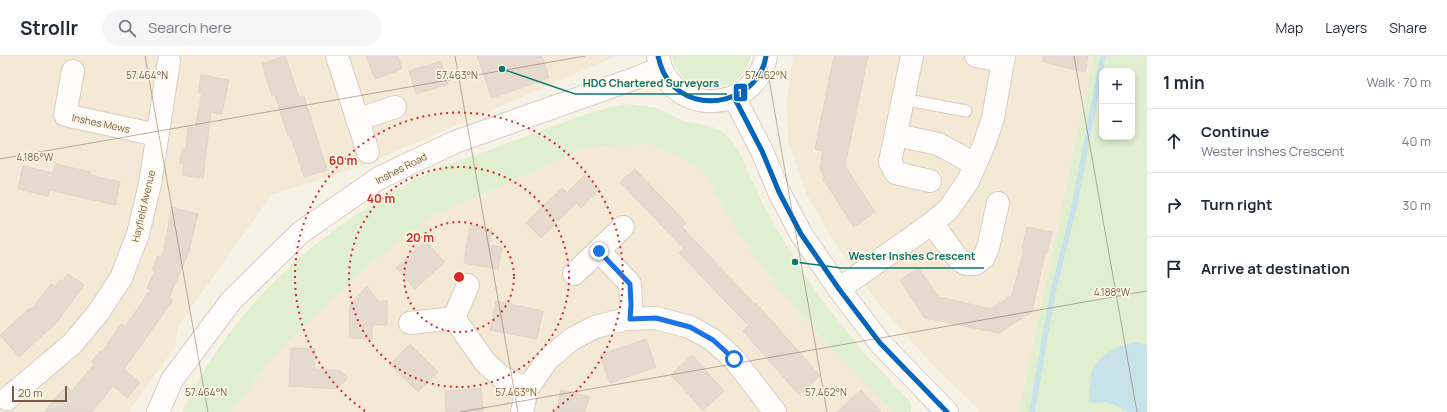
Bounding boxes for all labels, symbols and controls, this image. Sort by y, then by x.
search box [102,10,382,46]
text: Strollr [20,15,78,41]
icon: search [116,17,138,39]
text: Search here [148,17,231,38]
text: Map [1275,18,1303,37]
text: Layers [1325,18,1367,37]
text: Share [1389,18,1427,37]
text: 57.464°N [126,68,168,82]
text: 57.463°N [436,68,478,82]
text: 57.462°N [745,68,787,82]
map controls [1099,68,1135,140]
button: + [1099,68,1135,104]
callout: HDG Chartered Surveyors [575,71,727,94]
text: 1 min [1163,71,1205,94]
text: Walk · 70 m [1366,73,1431,91]
text: HDG Chartered Surveyors [583,75,719,90]
line badge: 1 [733,83,748,102]
text: 1 [738,85,742,100]
button: − [1099,104,1135,140]
street label: Inshes Mews [71,110,131,136]
text: Continue [1201,121,1269,142]
icon: ahead [1163,130,1185,152]
text: 40 m [1402,132,1431,150]
text: Wester Inshes Crescent [1201,142,1345,160]
street label: Inshes Road [373,149,429,187]
text: 4.186°W [17,150,54,164]
text: 60 m [329,152,357,169]
street label: Hayfield Avenue [128,168,158,244]
text: 40 m [367,190,395,207]
icon: right [1163,194,1185,216]
text: Turn right [1201,194,1272,215]
text: 30 m [1402,196,1431,214]
text: 20 m [406,229,434,246]
route end [590,242,608,260]
callout: Wester Inshes Crescent [841,245,984,268]
text: Wester Inshes Crescent [848,248,976,263]
icon: arrive [1163,258,1185,280]
text: Arrive at destination [1201,258,1350,279]
centre of rings [452,270,466,284]
text: 4.188°W [1094,285,1131,299]
route start [725,350,743,368]
scale bar [12,384,67,403]
text: 20 m [18,385,43,400]
text: 57.464°N [185,385,227,399]
text: 57.463°N [495,385,537,399]
text: 57.462°N [805,385,847,399]

